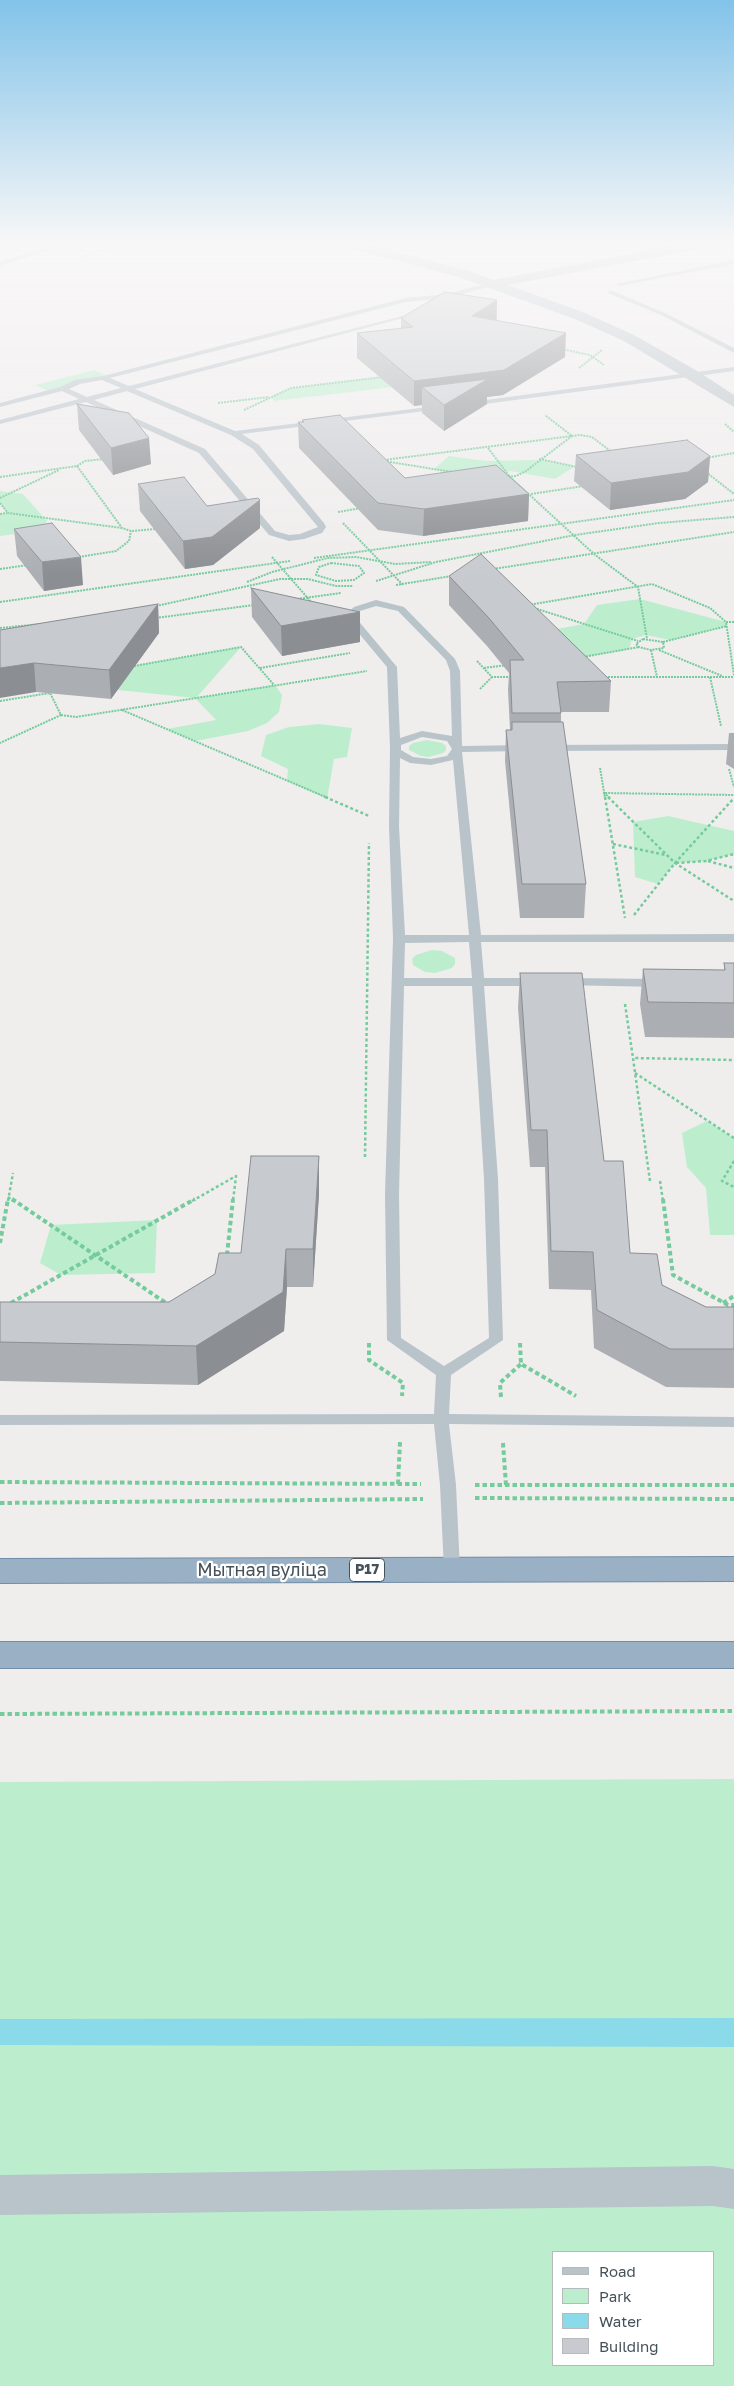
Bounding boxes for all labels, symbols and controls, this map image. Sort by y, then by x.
road number: Р17 [350,1558,384,1582]
street label: Мытная вуліца [197,1559,327,1581]
legend [552,2251,714,2366]
text: Road [599,2262,636,2280]
text: Park [599,2287,631,2305]
text: Water [599,2312,642,2330]
text: Building [599,2337,659,2355]

